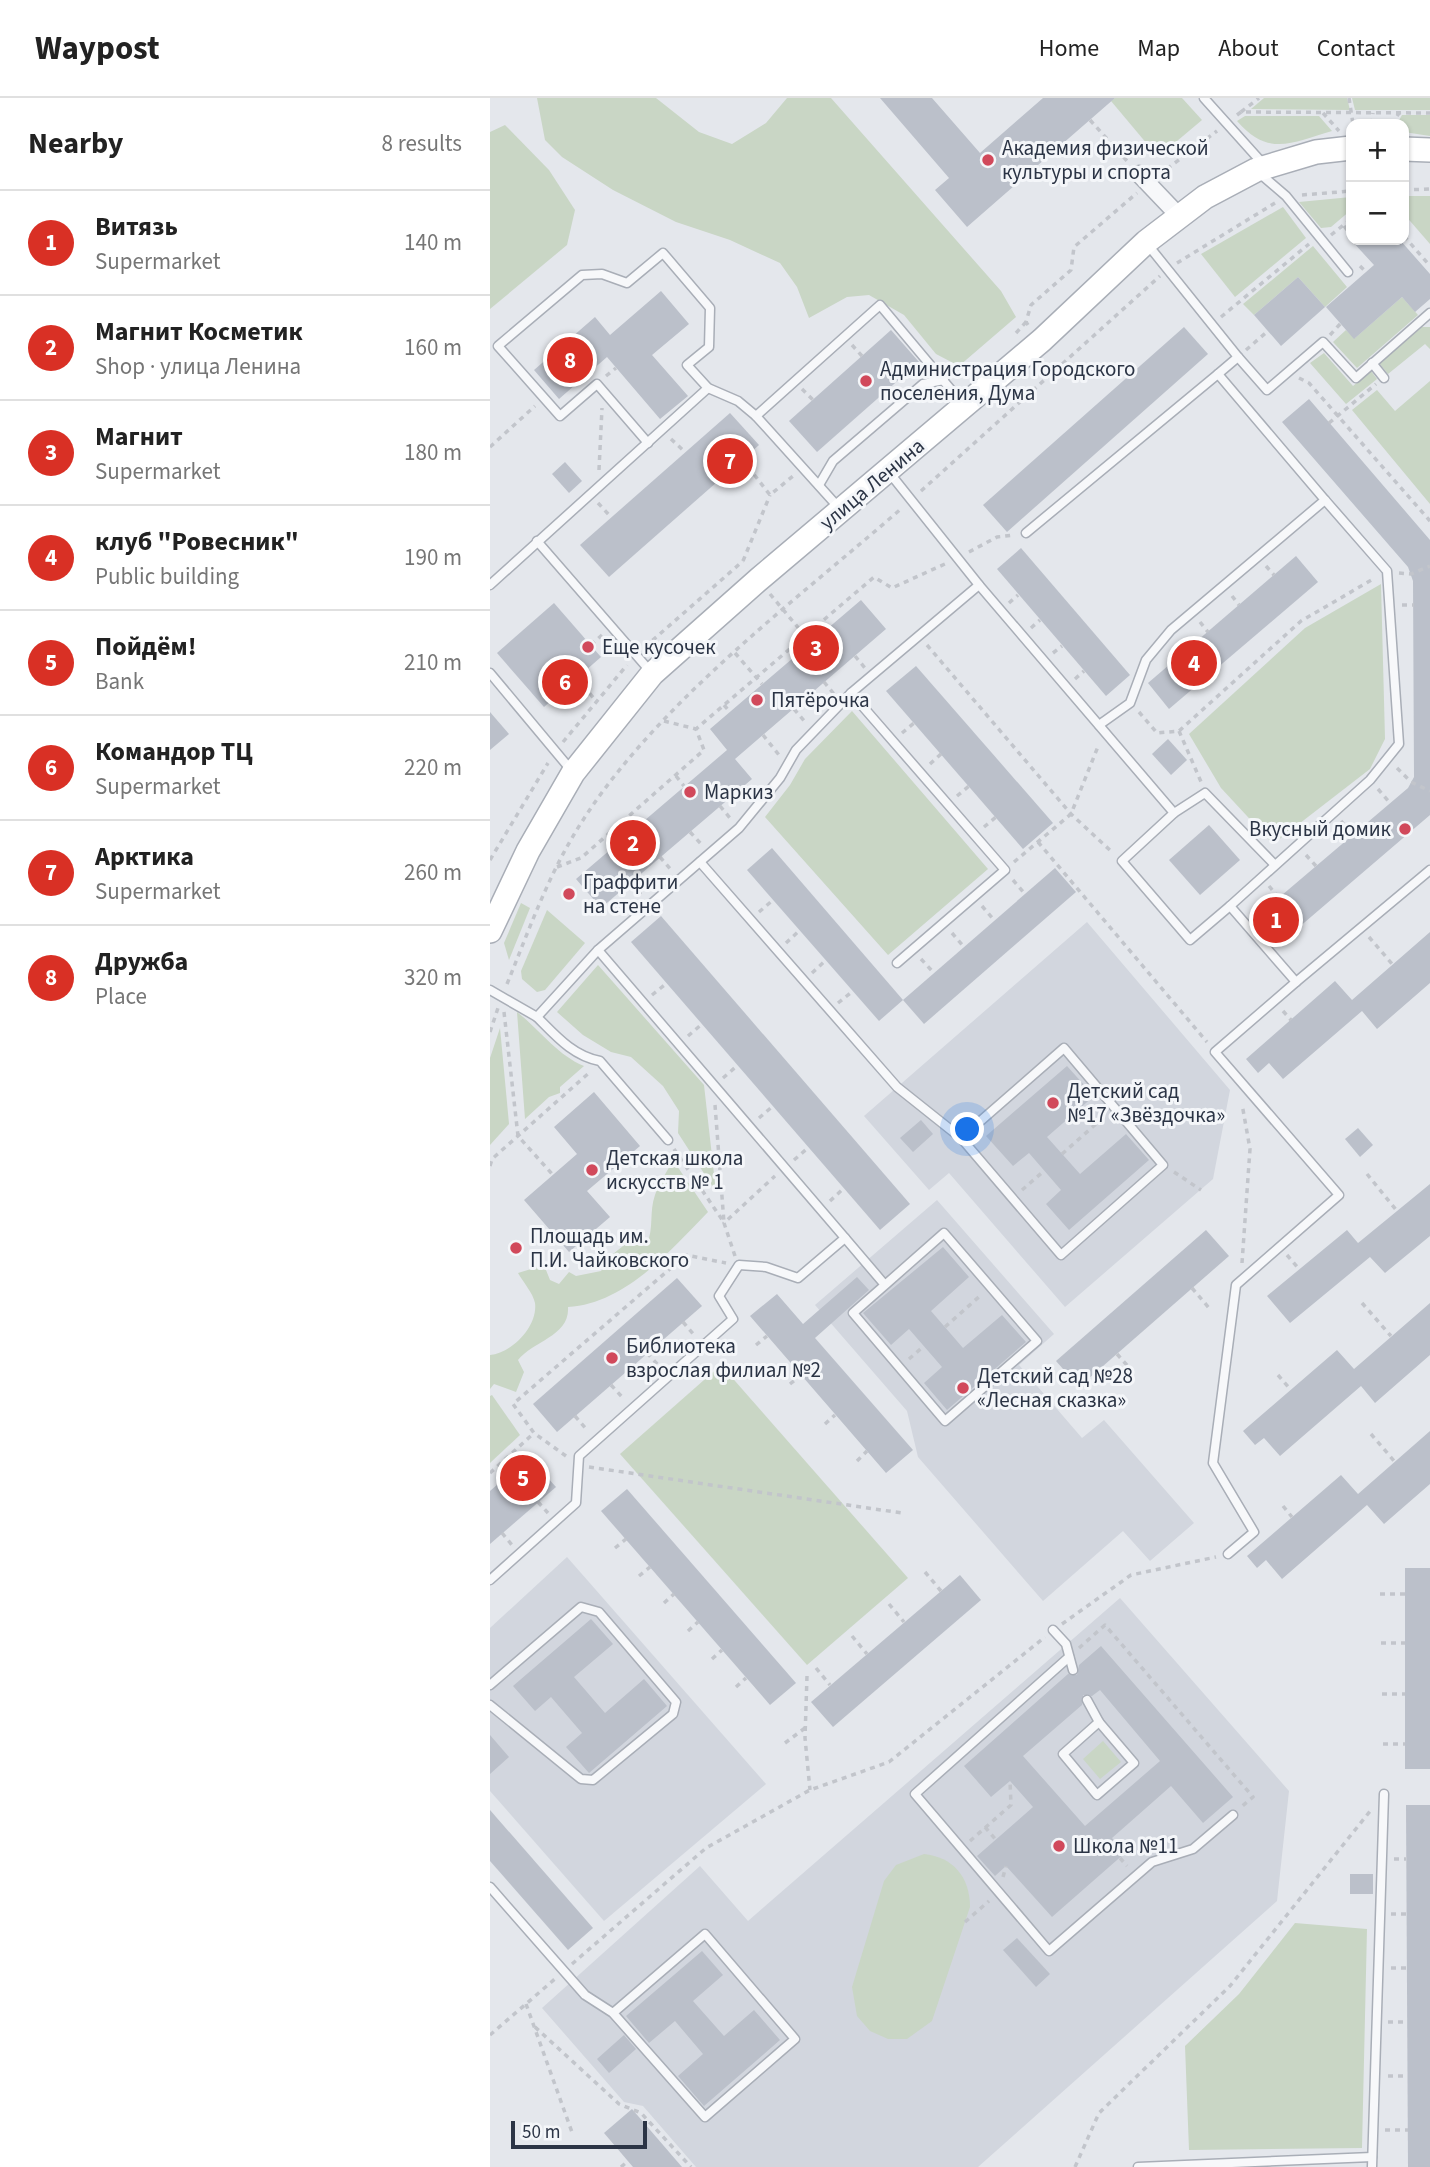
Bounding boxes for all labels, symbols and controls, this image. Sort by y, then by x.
text: Waypost [35,25,160,72]
text: Home [1039,31,1099,66]
text: Map [1137,31,1180,66]
text: About [1218,31,1279,66]
text: Contact [1317,31,1395,66]
map controls [1346,119,1409,245]
button: + [1346,119,1409,182]
text: Nearby [28,122,123,165]
text: 8 results [382,127,462,160]
place label: Академия физической культуры и спорта [1002,133,1209,187]
marker: Академия физической культуры и спорта [980,152,996,168]
button: − [1346,182,1409,245]
text: Витязь [95,208,178,245]
text: 1 [45,226,57,259]
text: 140 m [404,226,462,259]
text: Supermarket [95,245,221,278]
text: Магнит Косметик [95,313,303,350]
text: 2 [45,331,57,364]
text: 160 m [404,331,462,364]
pin: 8 [547,334,593,386]
text: Shop · улица Ленина [95,350,301,383]
place label: Администрация Городского поселения, Дума [880,354,1135,408]
marker: Администрация Городского поселения, Дума [858,373,874,389]
text: Магнит [95,418,183,455]
street label: улица Ленина [813,431,931,537]
pin: 7 [707,435,753,487]
text: 3 [45,436,57,469]
text: 180 m [404,436,462,469]
text: Supermarket [95,455,221,488]
text: клуб "Ровесник" [95,523,299,560]
text: 4 [45,541,57,574]
text: 190 m [404,541,462,574]
text: Public building [95,560,239,593]
pin: 3 [793,622,839,674]
text: Пойдём! [95,628,196,665]
place label: Еще кусочек [602,632,716,662]
pin: 4 [1171,637,1217,689]
marker: Еще кусочек [580,639,596,655]
text: 5 [45,646,57,679]
text: 210 m [404,646,462,679]
pin: 6 [542,656,588,708]
text: Bank [95,665,144,698]
place label: Пятёрочка [771,685,870,715]
marker: Пятёрочка [749,692,765,708]
text: Командор ТЦ [95,733,253,770]
text: 6 [45,751,57,784]
text: 220 m [404,751,462,784]
text: Supermarket [95,770,221,803]
place label: Маркиз [704,777,773,807]
marker: Маркиз [682,784,698,800]
place label: Вкусный домик [1249,814,1392,844]
pin: 2 [610,817,656,869]
marker: Вкусный домик [1397,821,1413,837]
text: Арктика [95,838,194,875]
text: 7 [45,856,57,889]
text: 260 m [404,856,462,889]
place label: Граффити на стене [583,867,678,921]
text: Supermarket [95,875,221,908]
marker: Граффити на стене [561,886,577,902]
pin: 1 [1253,894,1299,946]
text: Дружба [95,943,188,980]
text: 8 [45,961,57,994]
text: 320 m [404,961,462,994]
text: Place [95,980,147,1013]
place label: Детский сад №17 «Звёздочка» [1067,1076,1225,1130]
marker: Детский сад №17 «Звёздочка» [1045,1095,1061,1111]
your location [950,1112,984,1146]
place label: Детская школа искусств № 1 [606,1143,743,1197]
marker: Детская школа искусств № 1 [584,1162,600,1178]
place label: Площадь им. П.И. Чайковского [530,1221,689,1275]
marker: Площадь им. П.И. Чайковского [508,1240,524,1256]
place label: Библиотека взрослая филиал №2 [626,1331,821,1385]
marker: Библиотека взрослая филиал №2 [604,1350,620,1366]
place label: Детский сад №28 «Лесная сказка» [977,1361,1133,1415]
marker: Детский сад №28 «Лесная сказка» [955,1380,971,1396]
pin: 5 [500,1452,546,1504]
place label: Школа №11 [1073,1831,1178,1861]
marker: Школа №11 [1051,1838,1067,1854]
scale bar [511,2118,648,2150]
text: 50 m [522,2119,560,2146]

